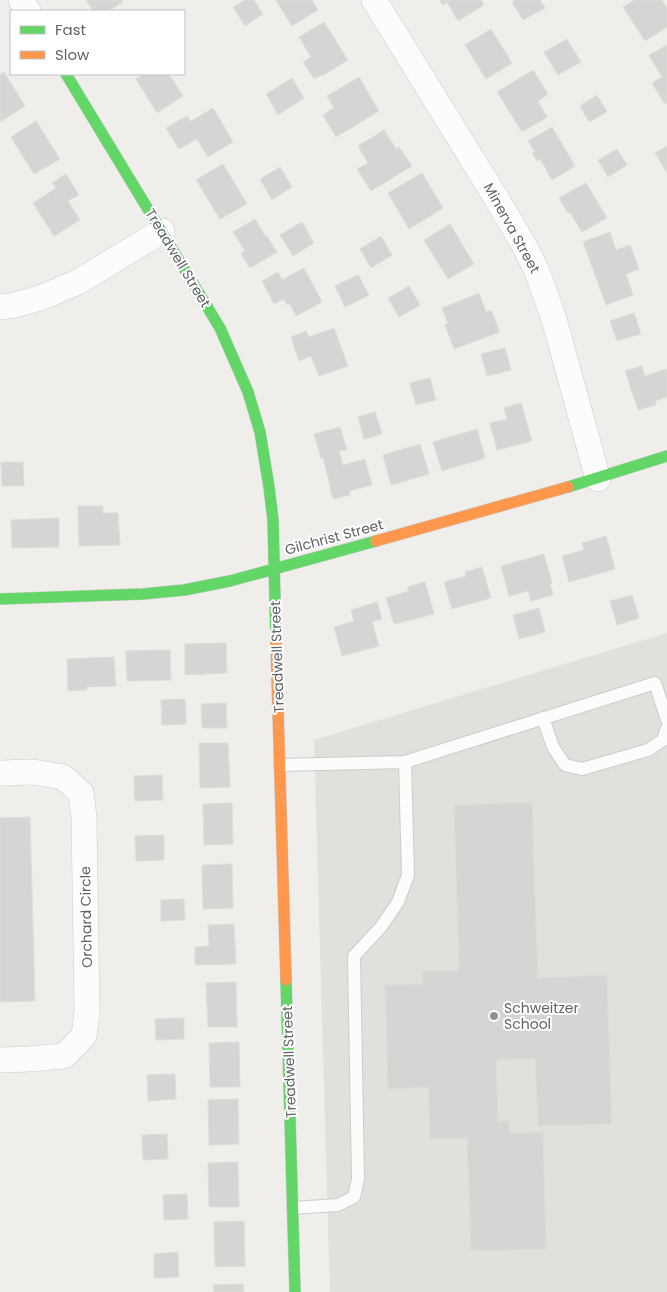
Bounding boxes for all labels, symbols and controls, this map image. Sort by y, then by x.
legend [10,10,185,75]
text: Fast [55,19,86,40]
text: Slow [55,44,90,65]
street label: Minerva Street [479,179,545,277]
street label: Treadwell Street [141,205,215,311]
street label: Gilchrist Street [283,514,385,560]
street label: Treadwell Street [265,601,289,713]
street label: Orchard Circle [75,866,97,968]
place label: Schweitzer School [504,998,579,1034]
street label: Treadwell Street [277,1006,301,1118]
marker: Schweitzer School [488,1010,500,1022]

